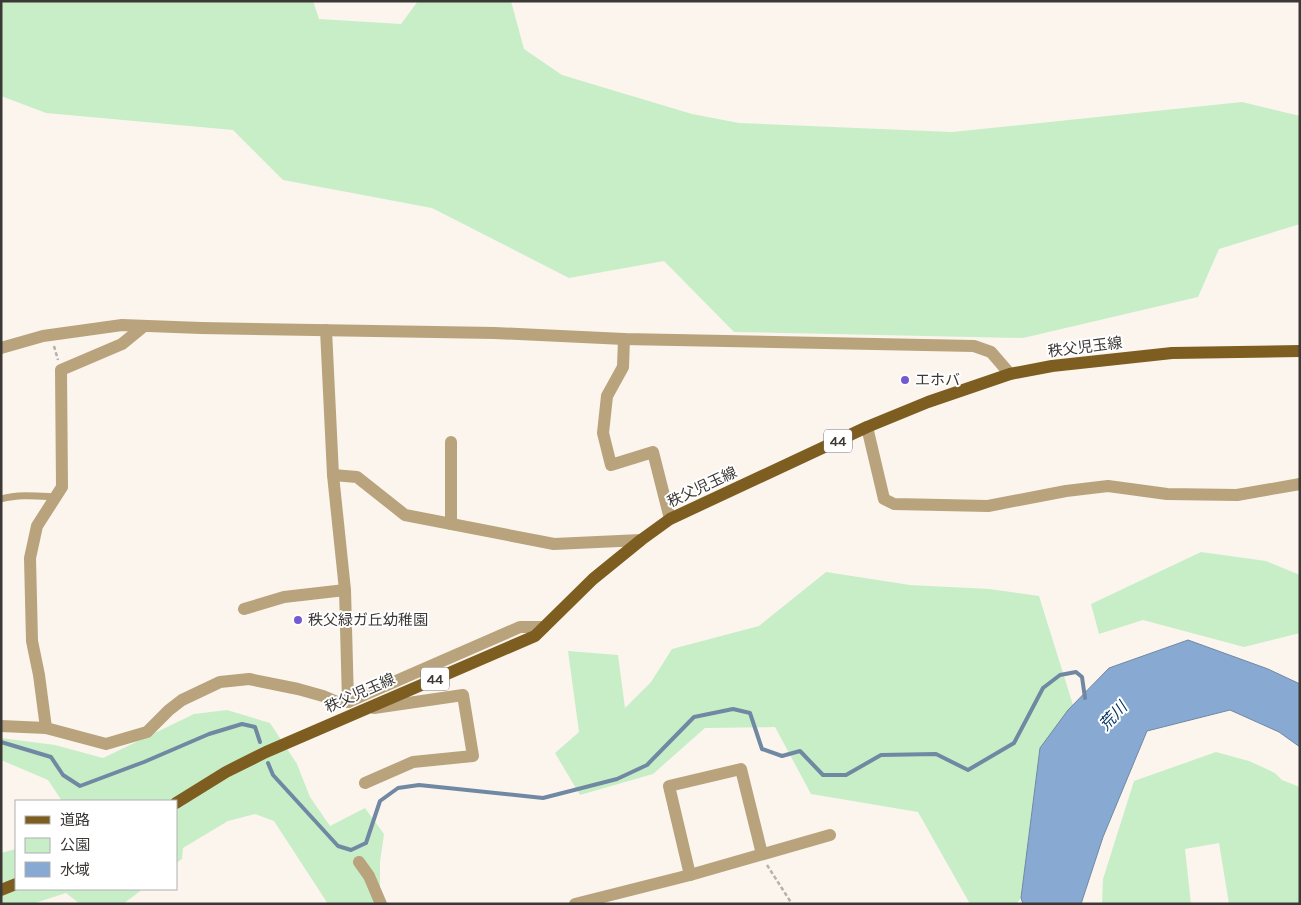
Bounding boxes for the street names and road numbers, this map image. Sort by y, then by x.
street label: 秩父児玉線 [1047,333,1123,361]
road number: 44 [824,430,852,452]
street label: 秩父児玉線 [664,463,740,511]
road number: 44 [421,668,449,691]
street label: 秩父児玉線 [322,670,398,716]

